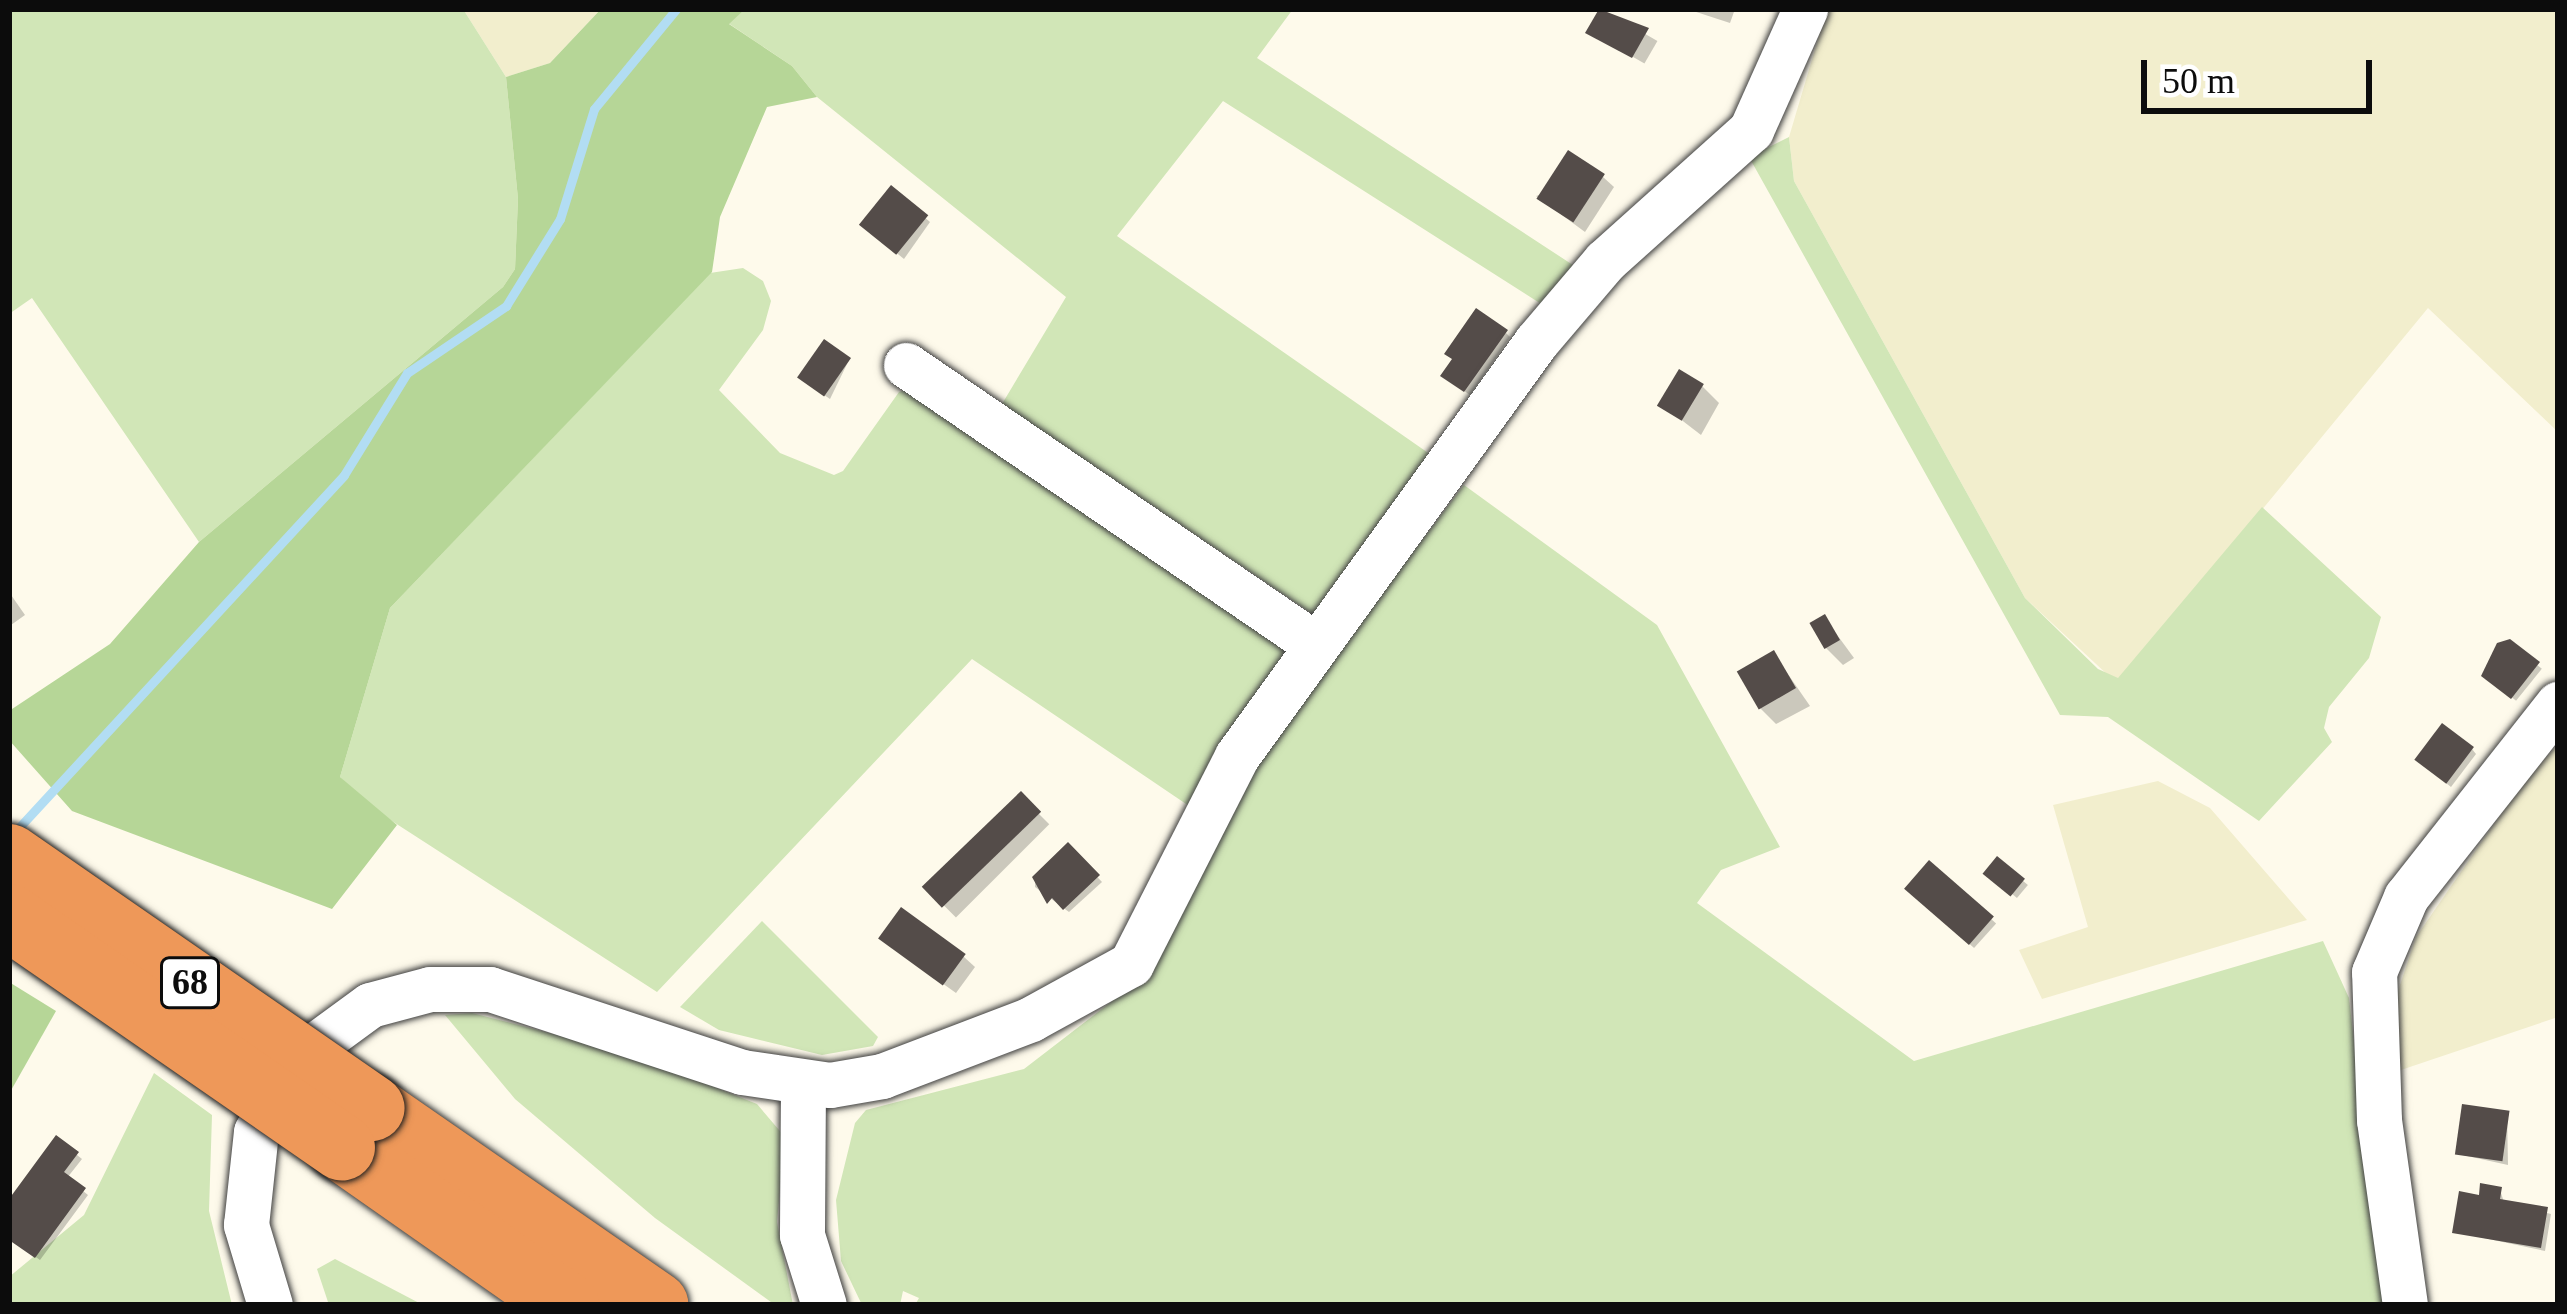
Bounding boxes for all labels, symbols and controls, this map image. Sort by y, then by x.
scale bar [2147,36,2378,110]
text: 50 m [2162,61,2235,101]
road number: 68 [160,953,220,1013]

